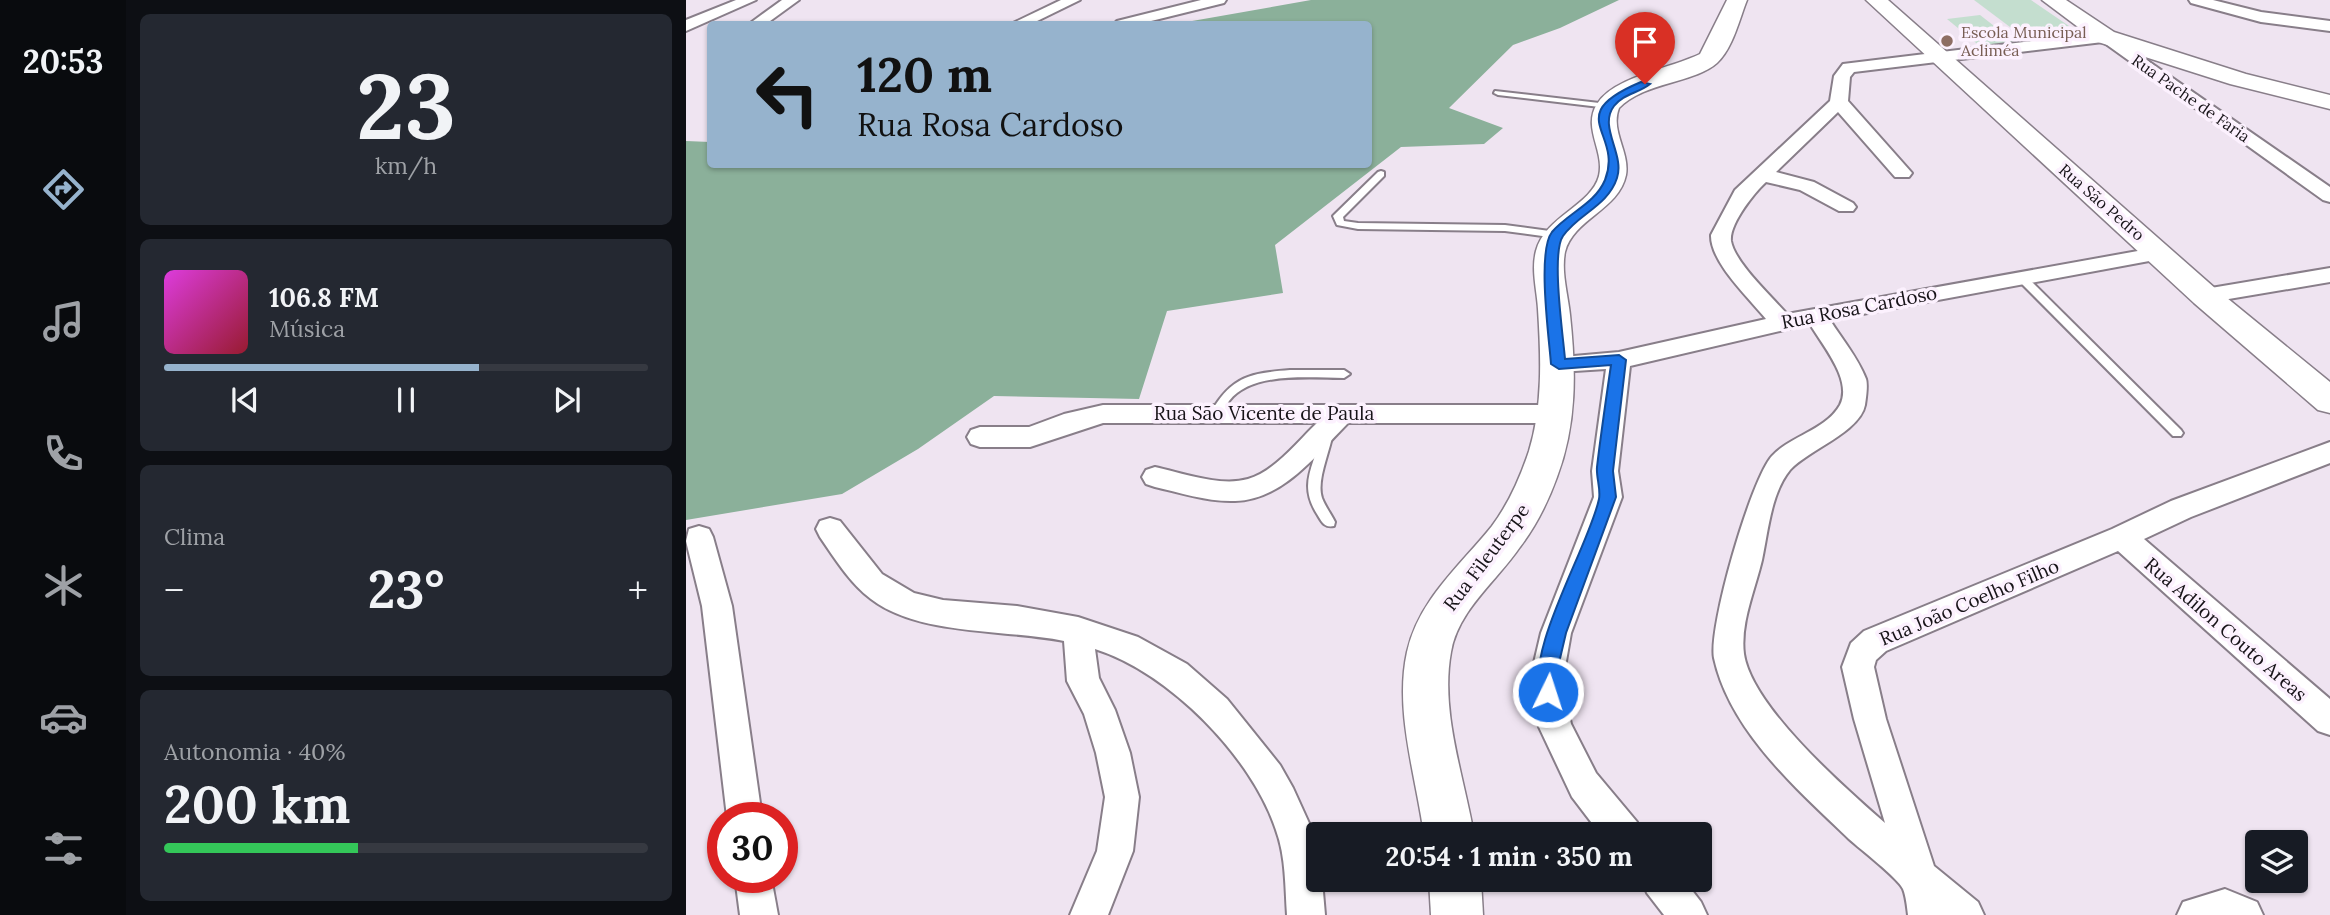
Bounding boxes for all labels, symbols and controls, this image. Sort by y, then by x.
pin [1615,12.0,1675,84]
place label: Escola Municipal Acliméa [1960,22,2087,60]
icon: arrive [1626,23,1664,61]
marker: Escola Municipal Acliméa [1939,33,1955,49]
text: 20:53 [23,41,103,82]
text: 120 m [857,43,992,105]
text: 23 [356,47,456,164]
icon: left [742,49,833,140]
street label: Rua Pache de Faria [2128,50,2254,146]
text: Rua Rosa Cardoso [857,104,1123,145]
text: km/h [375,151,437,180]
street label: Rua São Pedro [2055,159,2149,245]
icon: directions [39,165,88,214]
street label: Rua Rosa Cardoso [1779,280,1939,334]
text: 106.8 FM [269,281,379,314]
icon: music [39,297,88,346]
text: Música [269,314,345,343]
icon: previous [226,381,264,419]
icon: pause [387,381,425,419]
icon: next [548,381,586,419]
street label: Rua São Vicente de Paula [1154,401,1374,425]
icon: phone [39,429,88,478]
street label: Rua Fileuterpe [1438,499,1534,615]
text: Clima [164,522,225,551]
street label: Rua Adilon Couto Areas [2140,552,2312,706]
street label: Rua João Coelho Filho [1876,553,2062,651]
text: 23° [368,556,444,622]
icon: climate [39,561,88,610]
text: − [164,566,184,614]
text: + [628,566,648,614]
position arrow [1511,655,1585,729]
icon: car [39,693,88,742]
text: Autonomia · 40% [164,737,345,766]
text: 200 km [164,771,350,837]
speed limit sign: 30 [707,802,798,893]
icon: filters [39,824,88,873]
map controls [2245,830,2308,893]
button: layers [2245,830,2308,893]
text: 20:54 · 1 min · 350 m [1386,840,1632,873]

